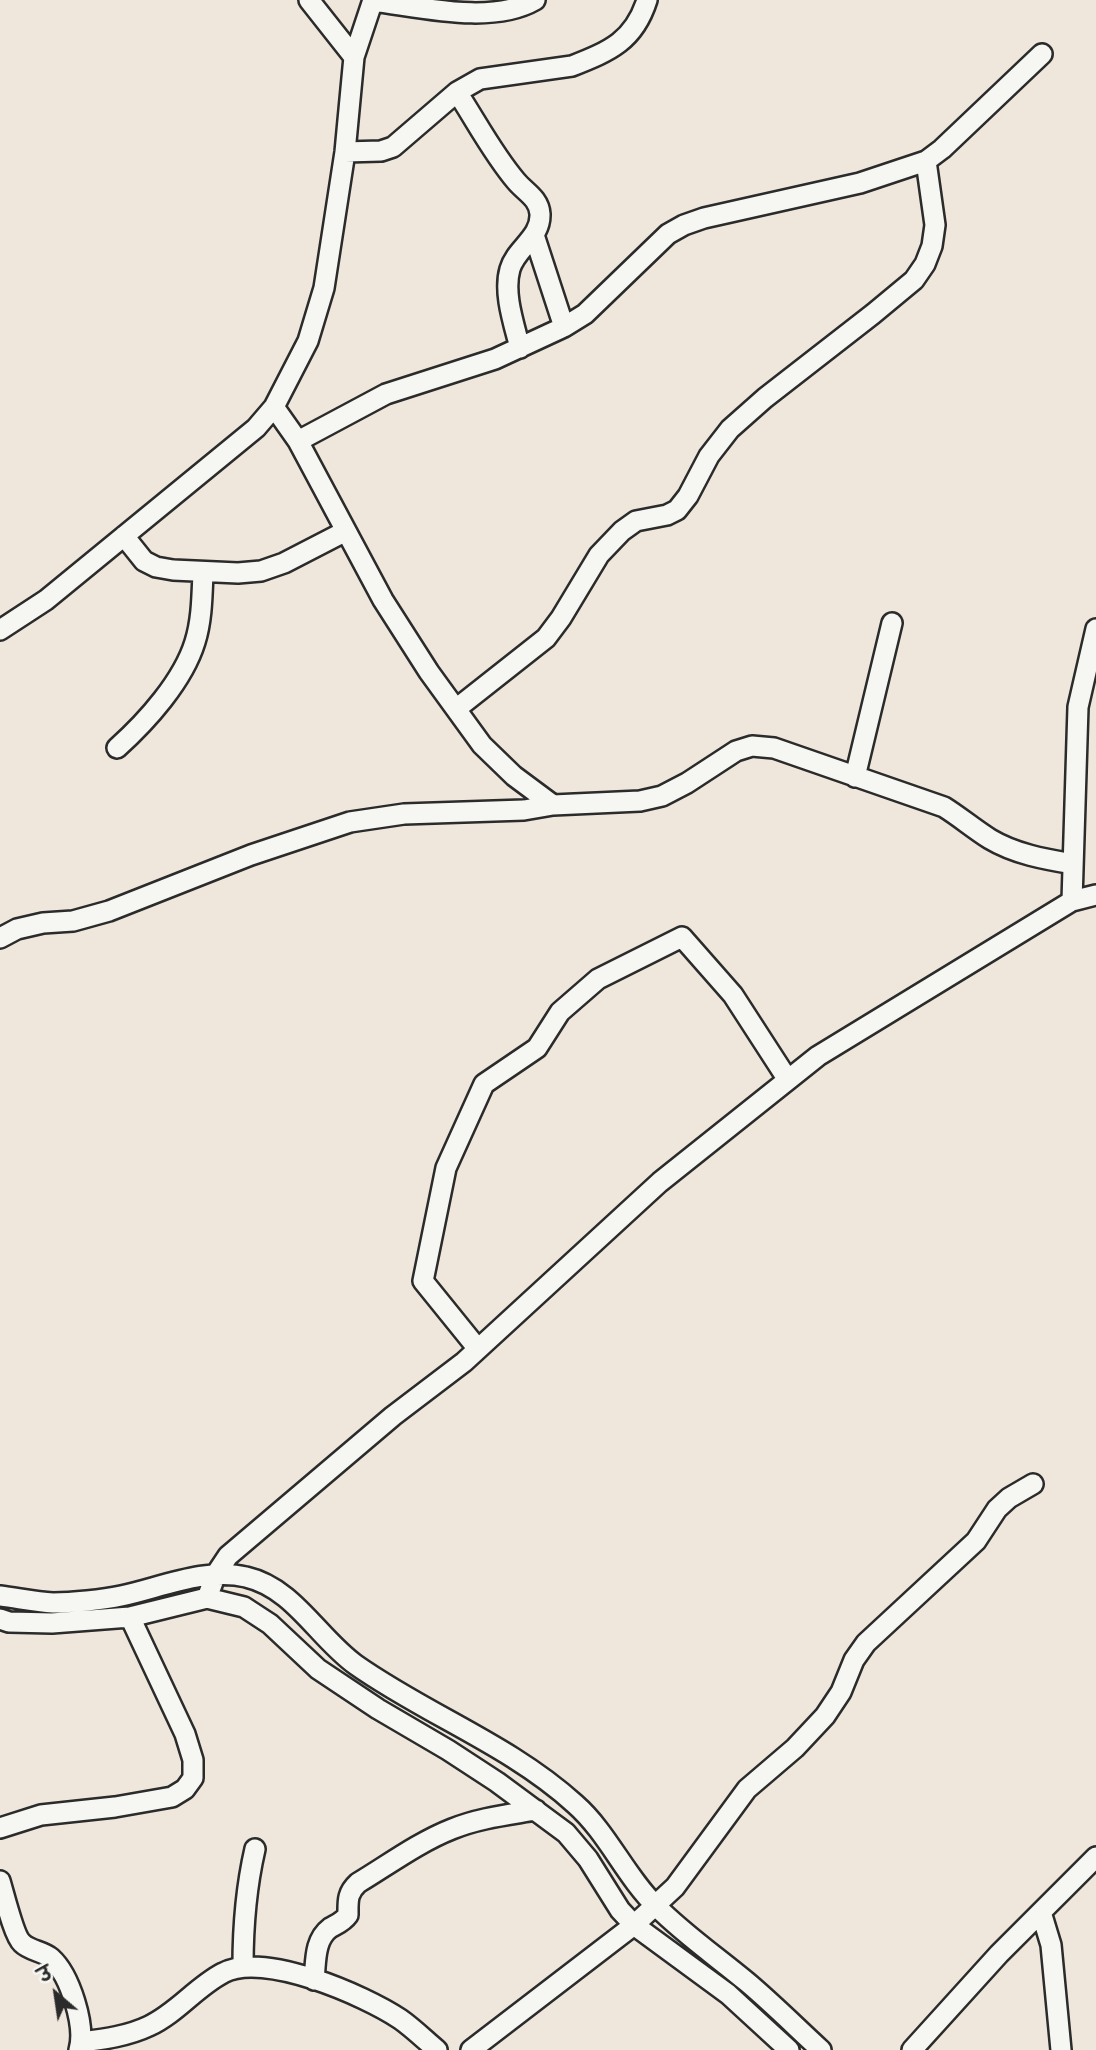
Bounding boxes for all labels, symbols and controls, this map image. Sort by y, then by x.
north arrow [21,1959,91,2029]
text: उ [34,1962,57,1988]

